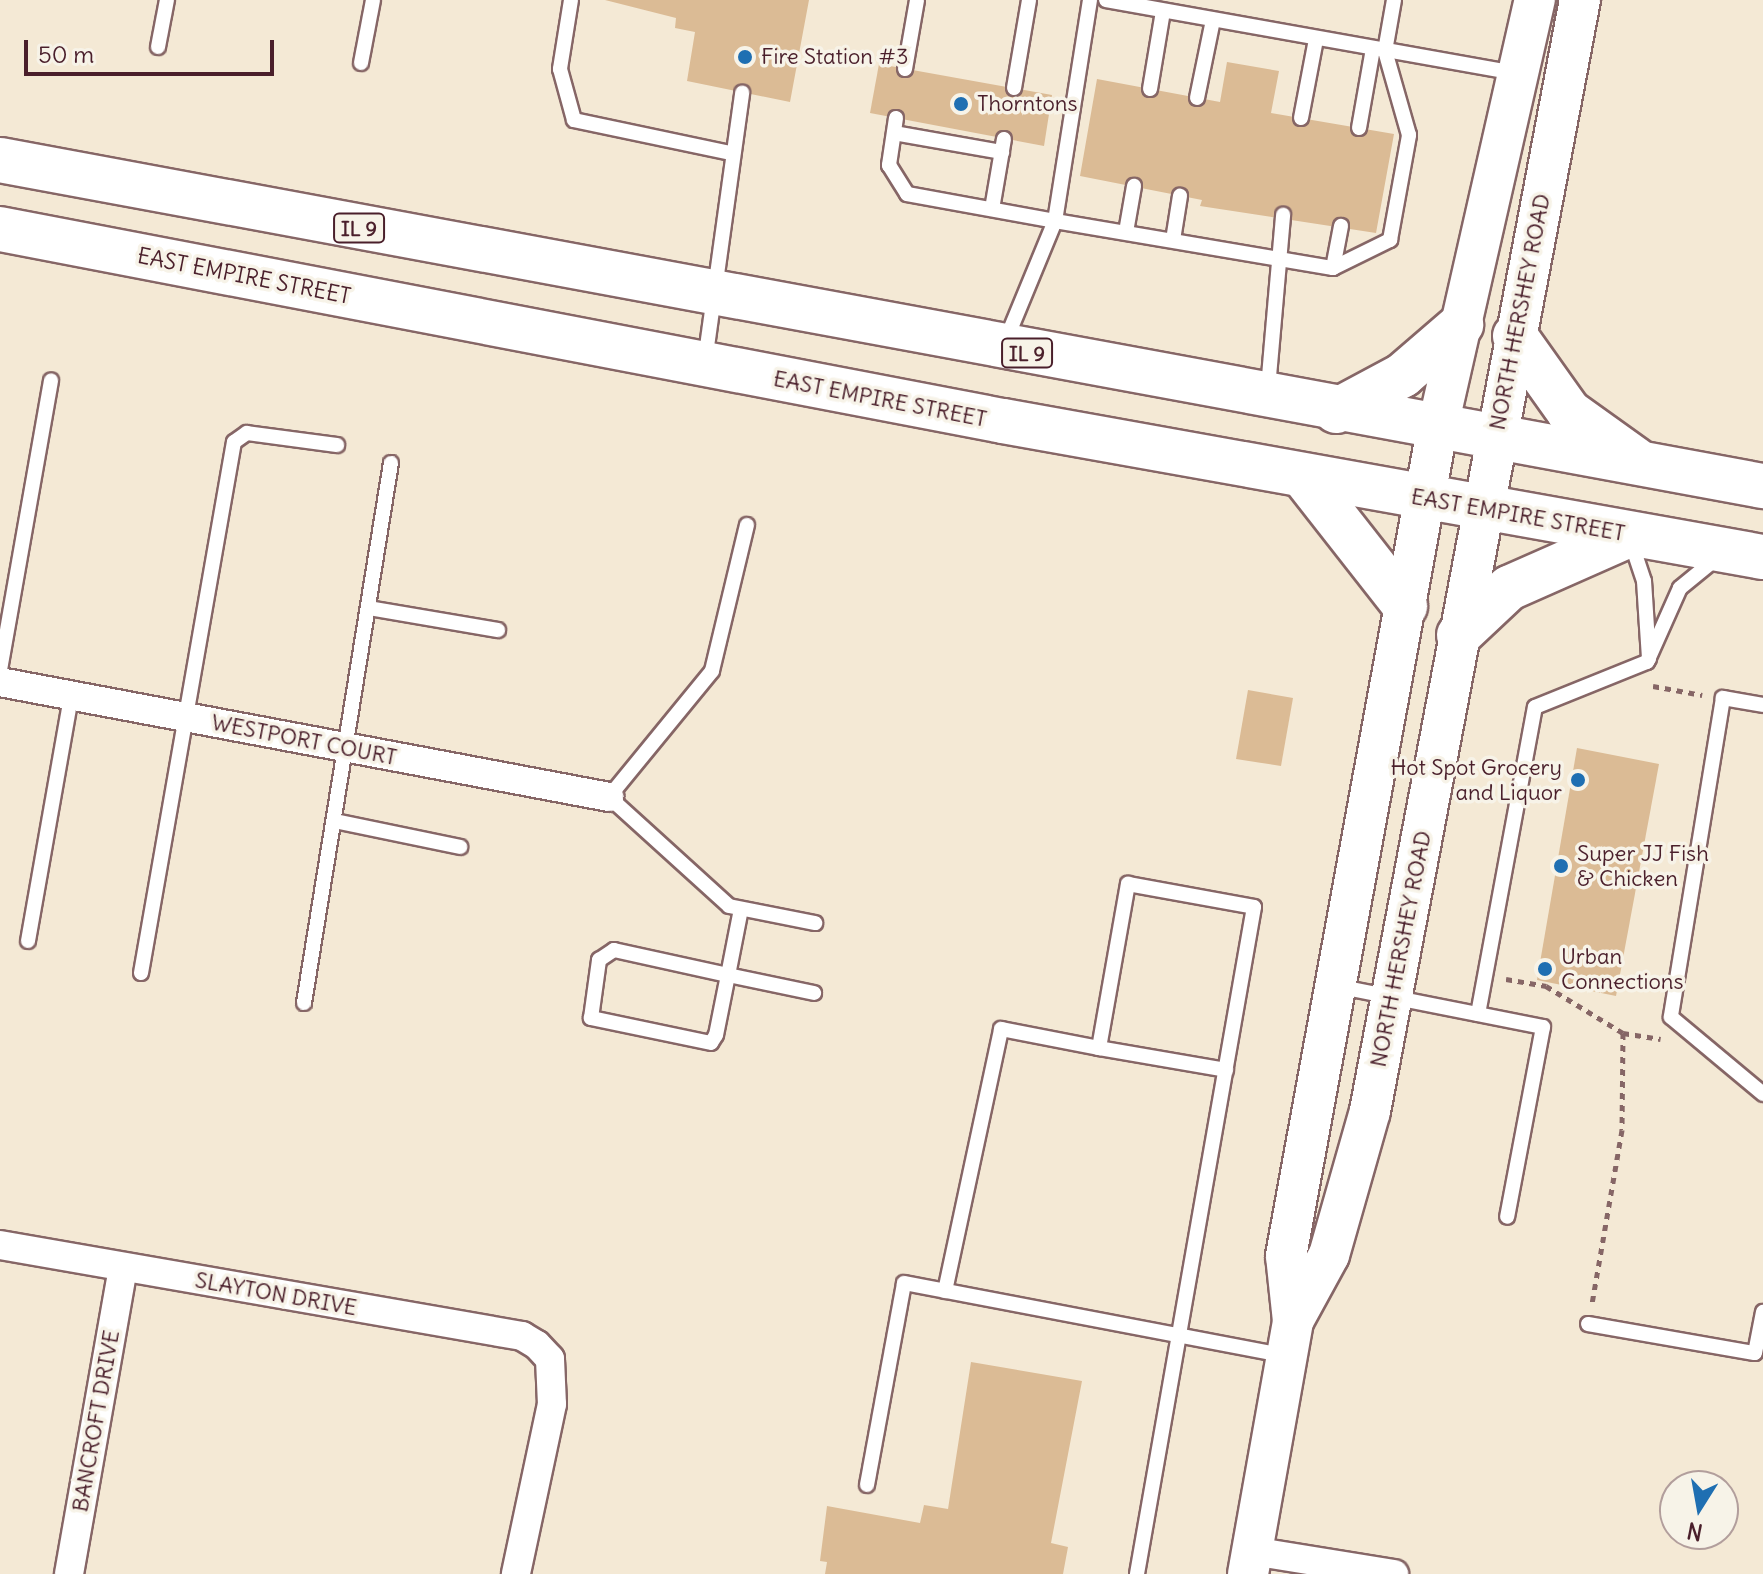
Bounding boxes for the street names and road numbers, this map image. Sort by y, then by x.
street label: NORTH HERSHEY ROAD [1484,192,1556,432]
road number: IL 9 [333,212,385,244]
street label: EAST EMPIRE STREET [135,242,353,310]
road number: IL 9 [1001,337,1053,369]
street label: EAST EMPIRE STREET [771,365,989,433]
street label: EAST EMPIRE STREET [1409,483,1627,547]
street label: WESTPORT COURT [209,709,399,771]
street label: NORTH HERSHEY ROAD [1365,829,1437,1069]
street label: SLAYTON DRIVE [193,1267,359,1321]
street label: BANCROFT DRIVE [67,1328,125,1514]

